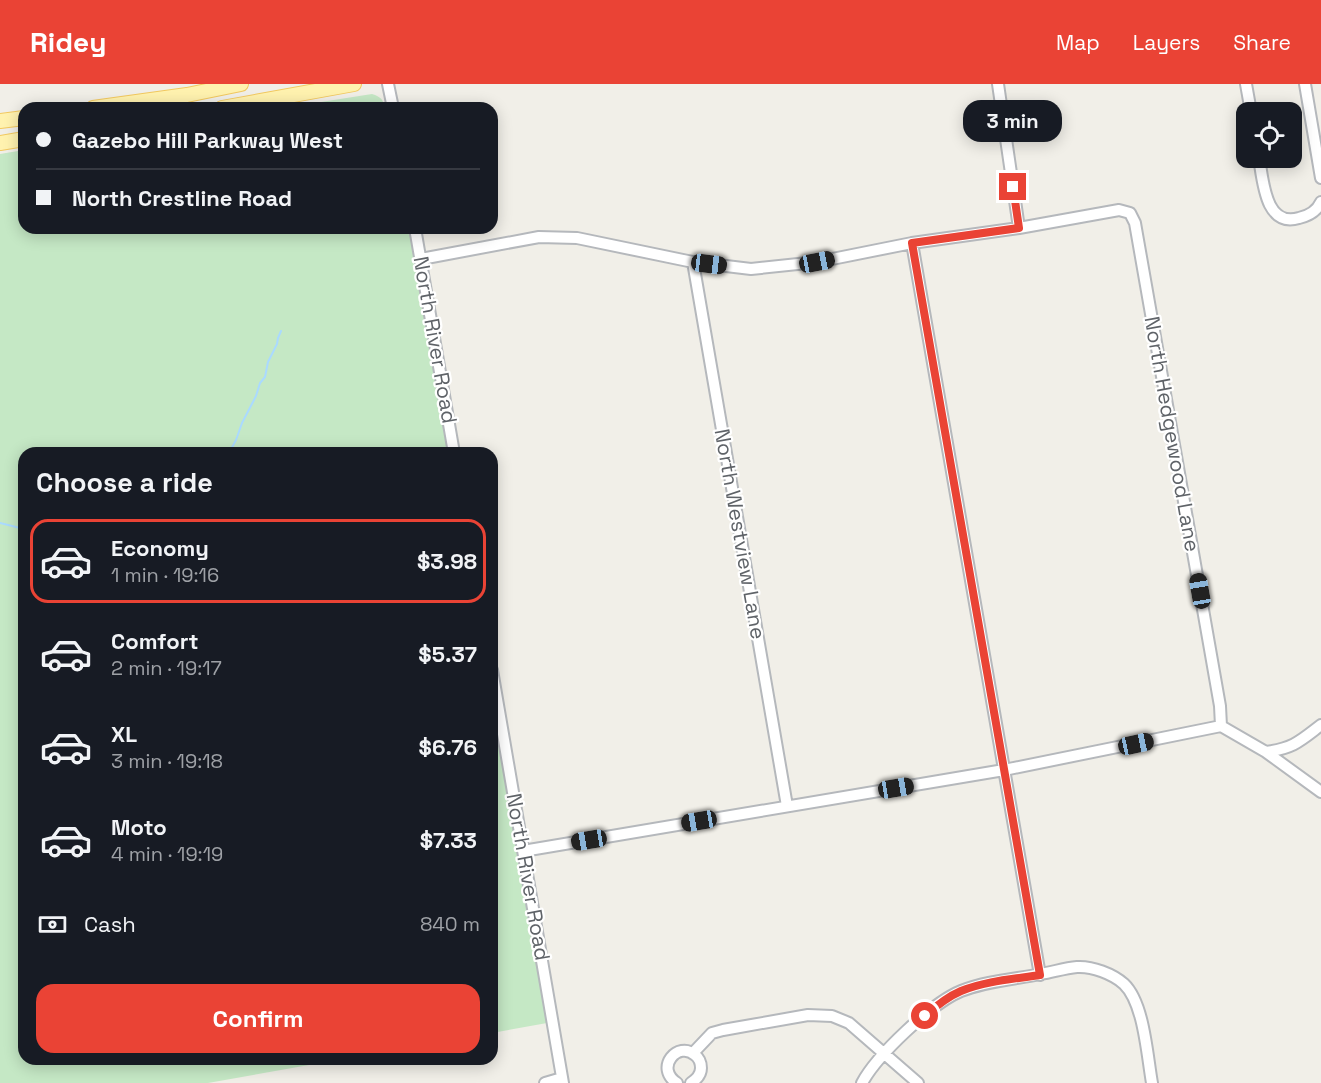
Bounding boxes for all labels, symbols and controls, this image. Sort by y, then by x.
text: Ridey [30,24,106,60]
text: Map [1056,29,1100,56]
text: Layers [1133,29,1200,56]
text: Share [1233,29,1291,56]
callout: 3 min [964,100,1062,142]
map controls [1236,102,1302,168]
button: locate [1236,102,1302,168]
text: 3 min [987,108,1038,134]
text: Gazebo Hill Parkway West [72,126,343,154]
route end [999,173,1026,200]
text: North Crestline Road [72,184,292,212]
car [798,250,836,274]
car [690,253,728,275]
street label: North River Road [407,254,463,426]
street label: North Hedgewood Lane [1138,314,1206,554]
street label: North Westview Lane [709,427,772,641]
text: Choose a ride [36,465,213,500]
icon: car [39,534,93,588]
text: Economy [111,534,209,562]
text: $3.98 [417,547,477,575]
text: 1 min · 19:16 [111,562,219,588]
car [1188,572,1212,610]
icon: car [39,627,93,681]
text: Comfort [111,627,199,655]
text: $5.37 [418,640,477,668]
text: 2 min · 19:17 [111,655,222,681]
icon: car [39,720,93,774]
text: XL [111,720,137,748]
car [1117,731,1155,757]
text: $6.76 [419,733,477,761]
text: 3 min · 19:18 [111,748,223,774]
car [877,776,915,800]
street label: North River Road [500,791,556,963]
car [680,809,718,833]
icon: car [39,813,93,867]
text: Moto [111,813,167,841]
text: $7.33 [420,826,477,854]
car [570,828,608,852]
text: 4 min · 19:19 [111,841,223,867]
icon: cash [36,908,69,941]
text: Cash [84,910,136,938]
text: 840 m [420,911,480,937]
button: Confirm [36,984,480,1053]
route start [911,1002,938,1029]

